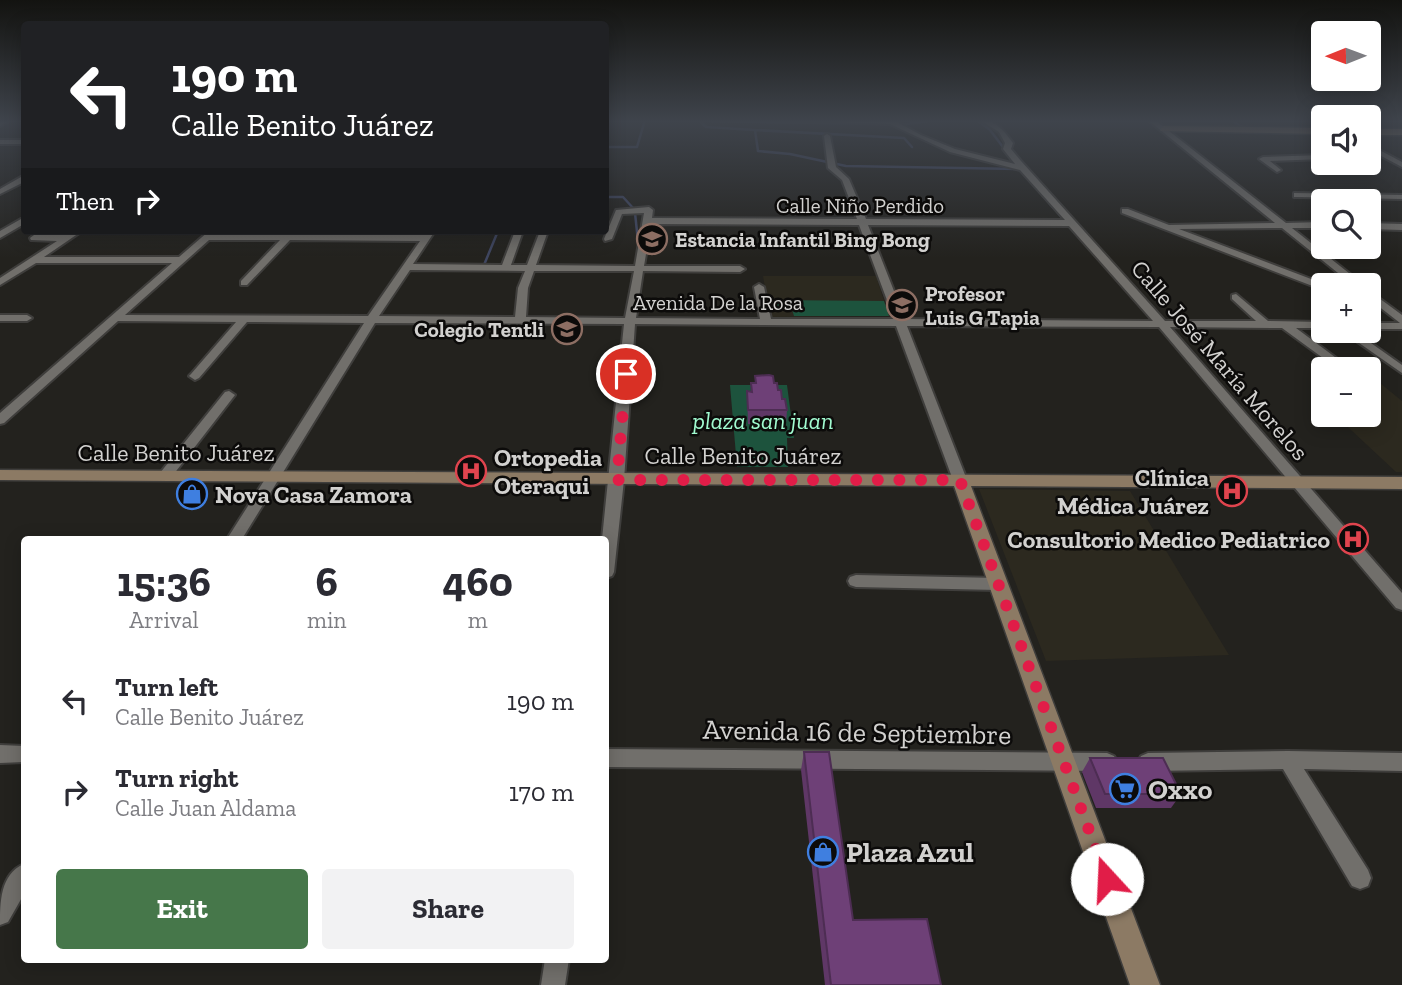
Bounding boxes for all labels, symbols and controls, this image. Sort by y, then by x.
north arrow [1311,21,1381,91]
map controls [1311,21,1381,427]
text: 190 m [171,46,297,105]
icon: left [56,49,147,140]
button: sound [1311,105,1381,175]
text: Calle Benito Juárez [171,106,434,144]
icon: right [128,182,166,220]
text: Then [56,185,114,217]
button: search [1311,189,1381,259]
street label: Calle Niño Perdido [776,193,944,218]
school or university icon: Estancia Infantil Bing Bong [635,222,669,256]
place label: Estancia Infantil Bing Bong [675,227,930,252]
street label: Calle José María Morelos [1125,254,1315,466]
button: + [1311,273,1381,343]
place label: Profesor Luis G Tapia [925,281,1040,330]
school or university icon: Profesor Luis G Tapia [885,288,919,322]
street label: Avenida De la Rosa [633,290,803,315]
school or university icon: Colegio Tentli [550,312,584,346]
place label: Colegio Tentli [414,317,544,342]
pin [596,344,656,404]
icon: arrive [607,355,645,393]
button: − [1311,357,1381,427]
park label: plaza san juan [691,406,834,435]
street label: Calle Benito Juárez [77,438,275,467]
street label: Calle Benito Juárez [644,441,842,470]
place label: Ortopedia Oteraqui [494,443,602,500]
hospital icon: Ortopedia Oteraqui [454,454,488,488]
place label: Clínica Médica Juárez [1057,463,1209,520]
hospital icon: Clínica Médica Juárez [1215,474,1249,508]
shop icon: Nova Casa Zamora [175,477,209,511]
place label: Nova Casa Zamora [215,480,412,509]
hospital icon: Consultorio Medico Pediatrico [1336,522,1370,556]
place label: Consultorio Medico Pediatrico [1007,525,1330,554]
text: 15:36 [117,556,211,607]
text: 6 [316,556,338,607]
text: 460 [442,556,513,607]
text: Arrival [129,606,199,634]
text: min [307,606,347,634]
text: m [468,606,488,634]
text: Turn left [115,671,218,703]
icon: left [56,682,94,720]
text: 190 m [507,685,574,717]
text: Calle Benito Juárez [115,703,304,731]
street label: Avenida 16 de Septiembre [702,713,1012,751]
text: Turn right [115,762,238,794]
supermarket icon: Oxxo [1108,772,1142,806]
icon: right [56,773,94,811]
place label: Oxxo [1148,773,1213,806]
text: 170 m [509,776,574,808]
text: Calle Juan Aldama [115,794,296,822]
shop icon: Plaza Azul [806,835,840,869]
place label: Plaza Azul [846,836,974,869]
position arrow [1070,842,1144,916]
button: Exit [56,869,308,949]
button: Share [322,869,574,949]

